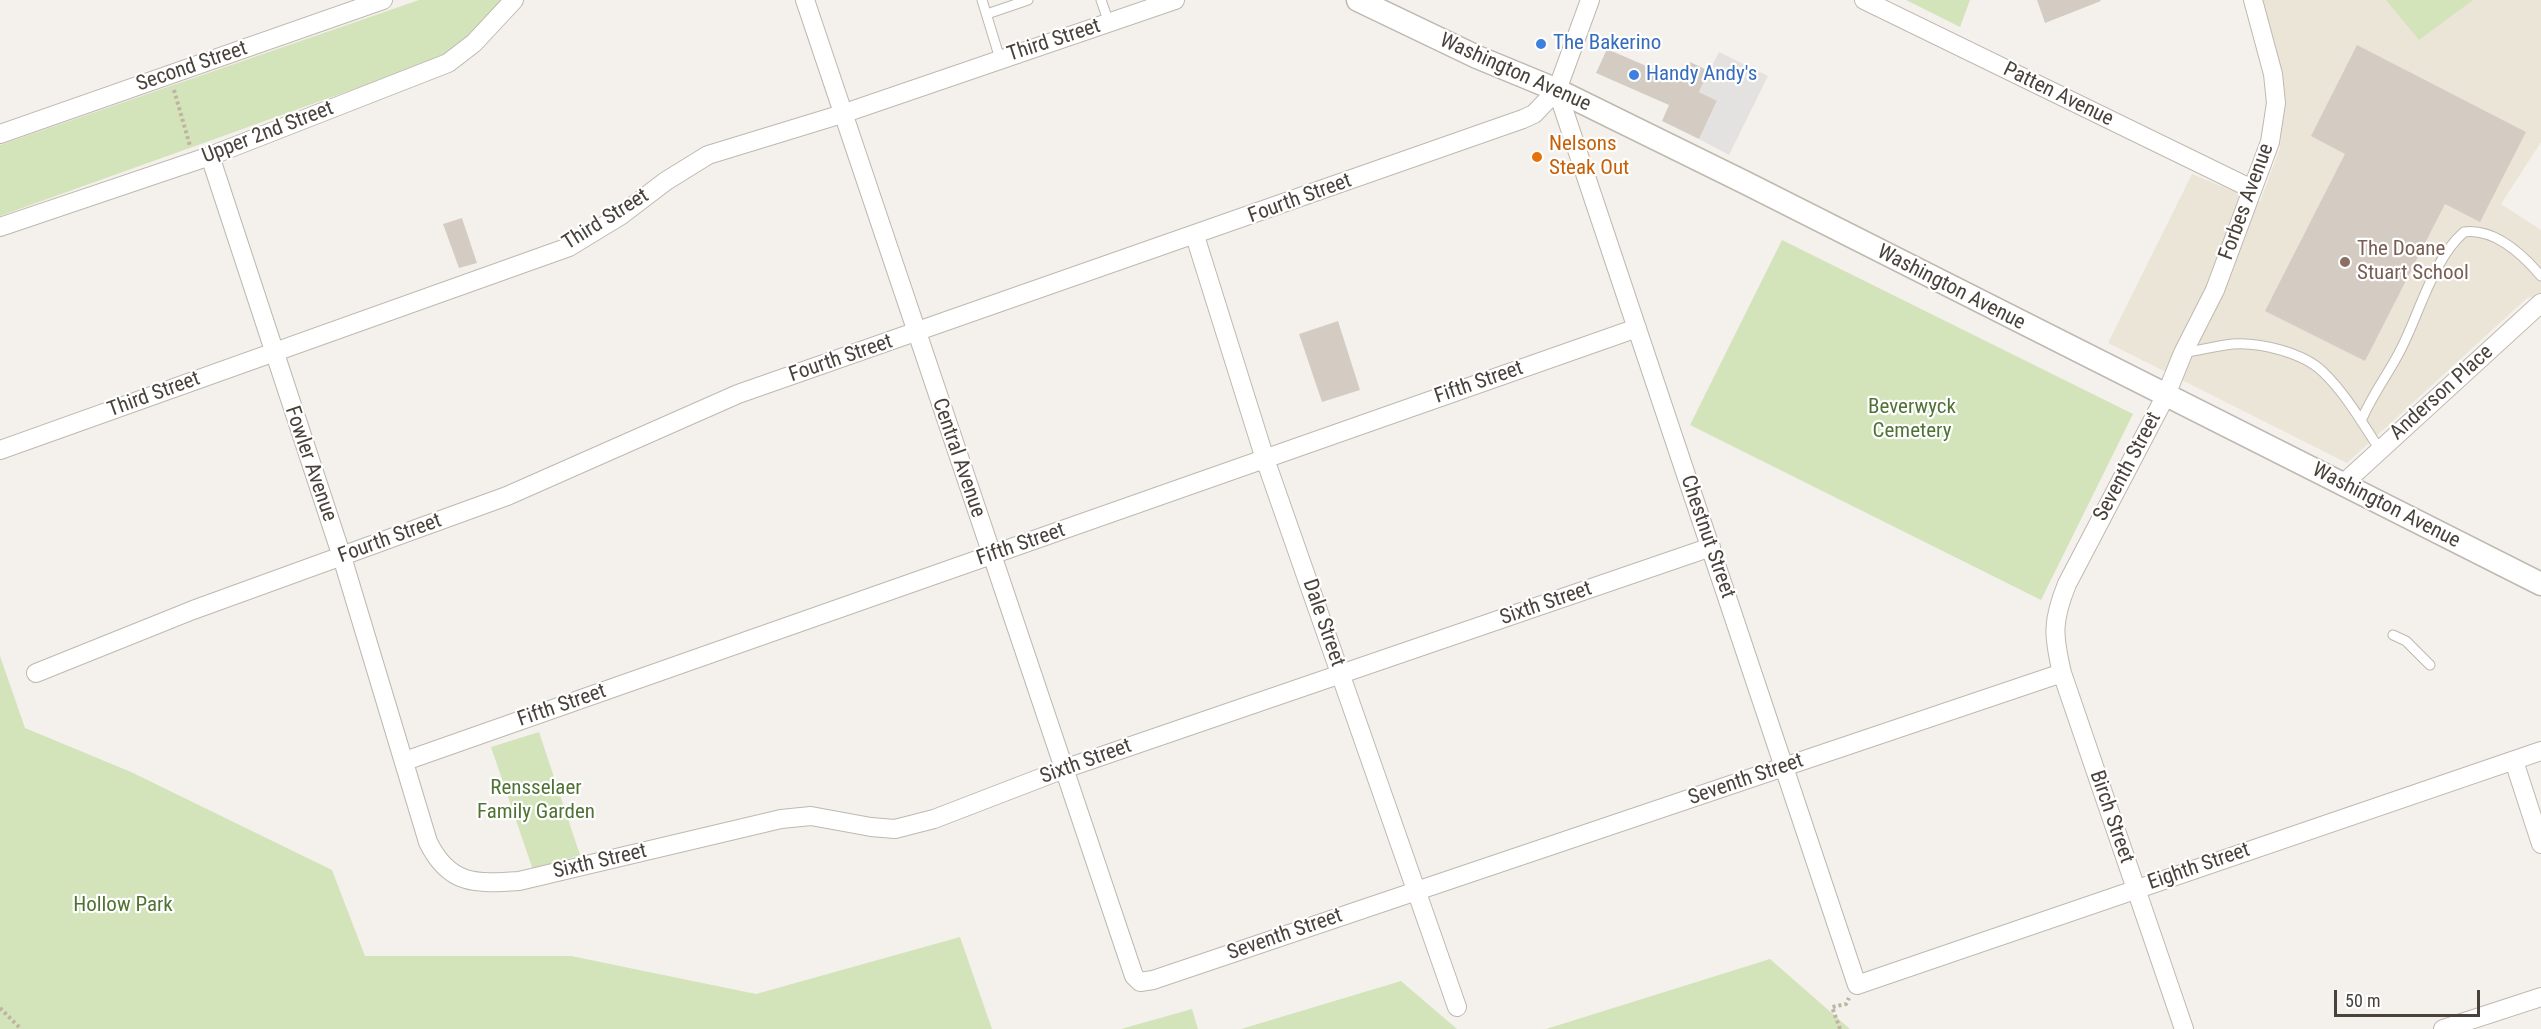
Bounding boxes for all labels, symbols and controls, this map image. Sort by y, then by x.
street label: Third Street [1004,14,1104,68]
street label: Washington Avenue [1436,28,1594,118]
place label: The Bakerino [1553,31,1661,57]
street label: Second Street [133,36,251,98]
marker: The Bakerino [1534,37,1548,51]
street label: Patten Avenue [1999,58,2117,132]
place label: Handy Andy's [1646,62,1757,88]
marker: Handy Andy's [1627,68,1641,82]
street label: Upper 2nd Street [199,96,337,170]
place label: Nelsons Steak Out [1549,132,1629,182]
street label: Forbes Avenue [2214,140,2280,264]
marker: Nelsons Steak Out [1530,150,1544,164]
street label: Fourth Street [1245,169,1355,229]
street label: Third Street [558,184,654,256]
place label: The Doane Stuart School [2357,237,2469,287]
street label: Washington Avenue [1873,240,2029,336]
marker: The Doane Stuart School [2338,255,2352,269]
street label: Fourth Street [786,330,896,388]
street label: Anderson Place [2385,340,2499,446]
street label: Fifth Street [1431,356,1527,410]
street label: Third Street [104,367,204,423]
street label: Central Avenue [926,395,990,521]
park label: Beverwyck Cemetery [1868,395,1956,445]
street label: Fowler Avenue [278,403,342,525]
street label: Seventh Street [2089,408,2167,526]
street label: Washington Avenue [2308,458,2464,554]
street label: Chestnut Street [1674,472,1740,602]
street label: Fourth Street [335,509,445,569]
street label: Fifth Street [973,518,1069,572]
street label: Dale Street [1296,576,1350,670]
street label: Sixth Street [1497,577,1595,631]
street label: Fifth Street [514,679,610,733]
street label: Sixth Street [1037,734,1135,790]
street label: Seventh Street [1685,749,1807,811]
street label: Birch Street [2083,767,2139,867]
park label: Rensselaer Family Garden [477,776,595,826]
street label: Eighth Street [2145,838,2253,896]
street label: Sixth Street [551,839,649,885]
park label: Hollow Park [73,893,173,919]
street label: Seventh Street [1224,904,1346,966]
scale bar [2337,978,2482,1016]
text: 50 m [2345,990,2380,1011]

